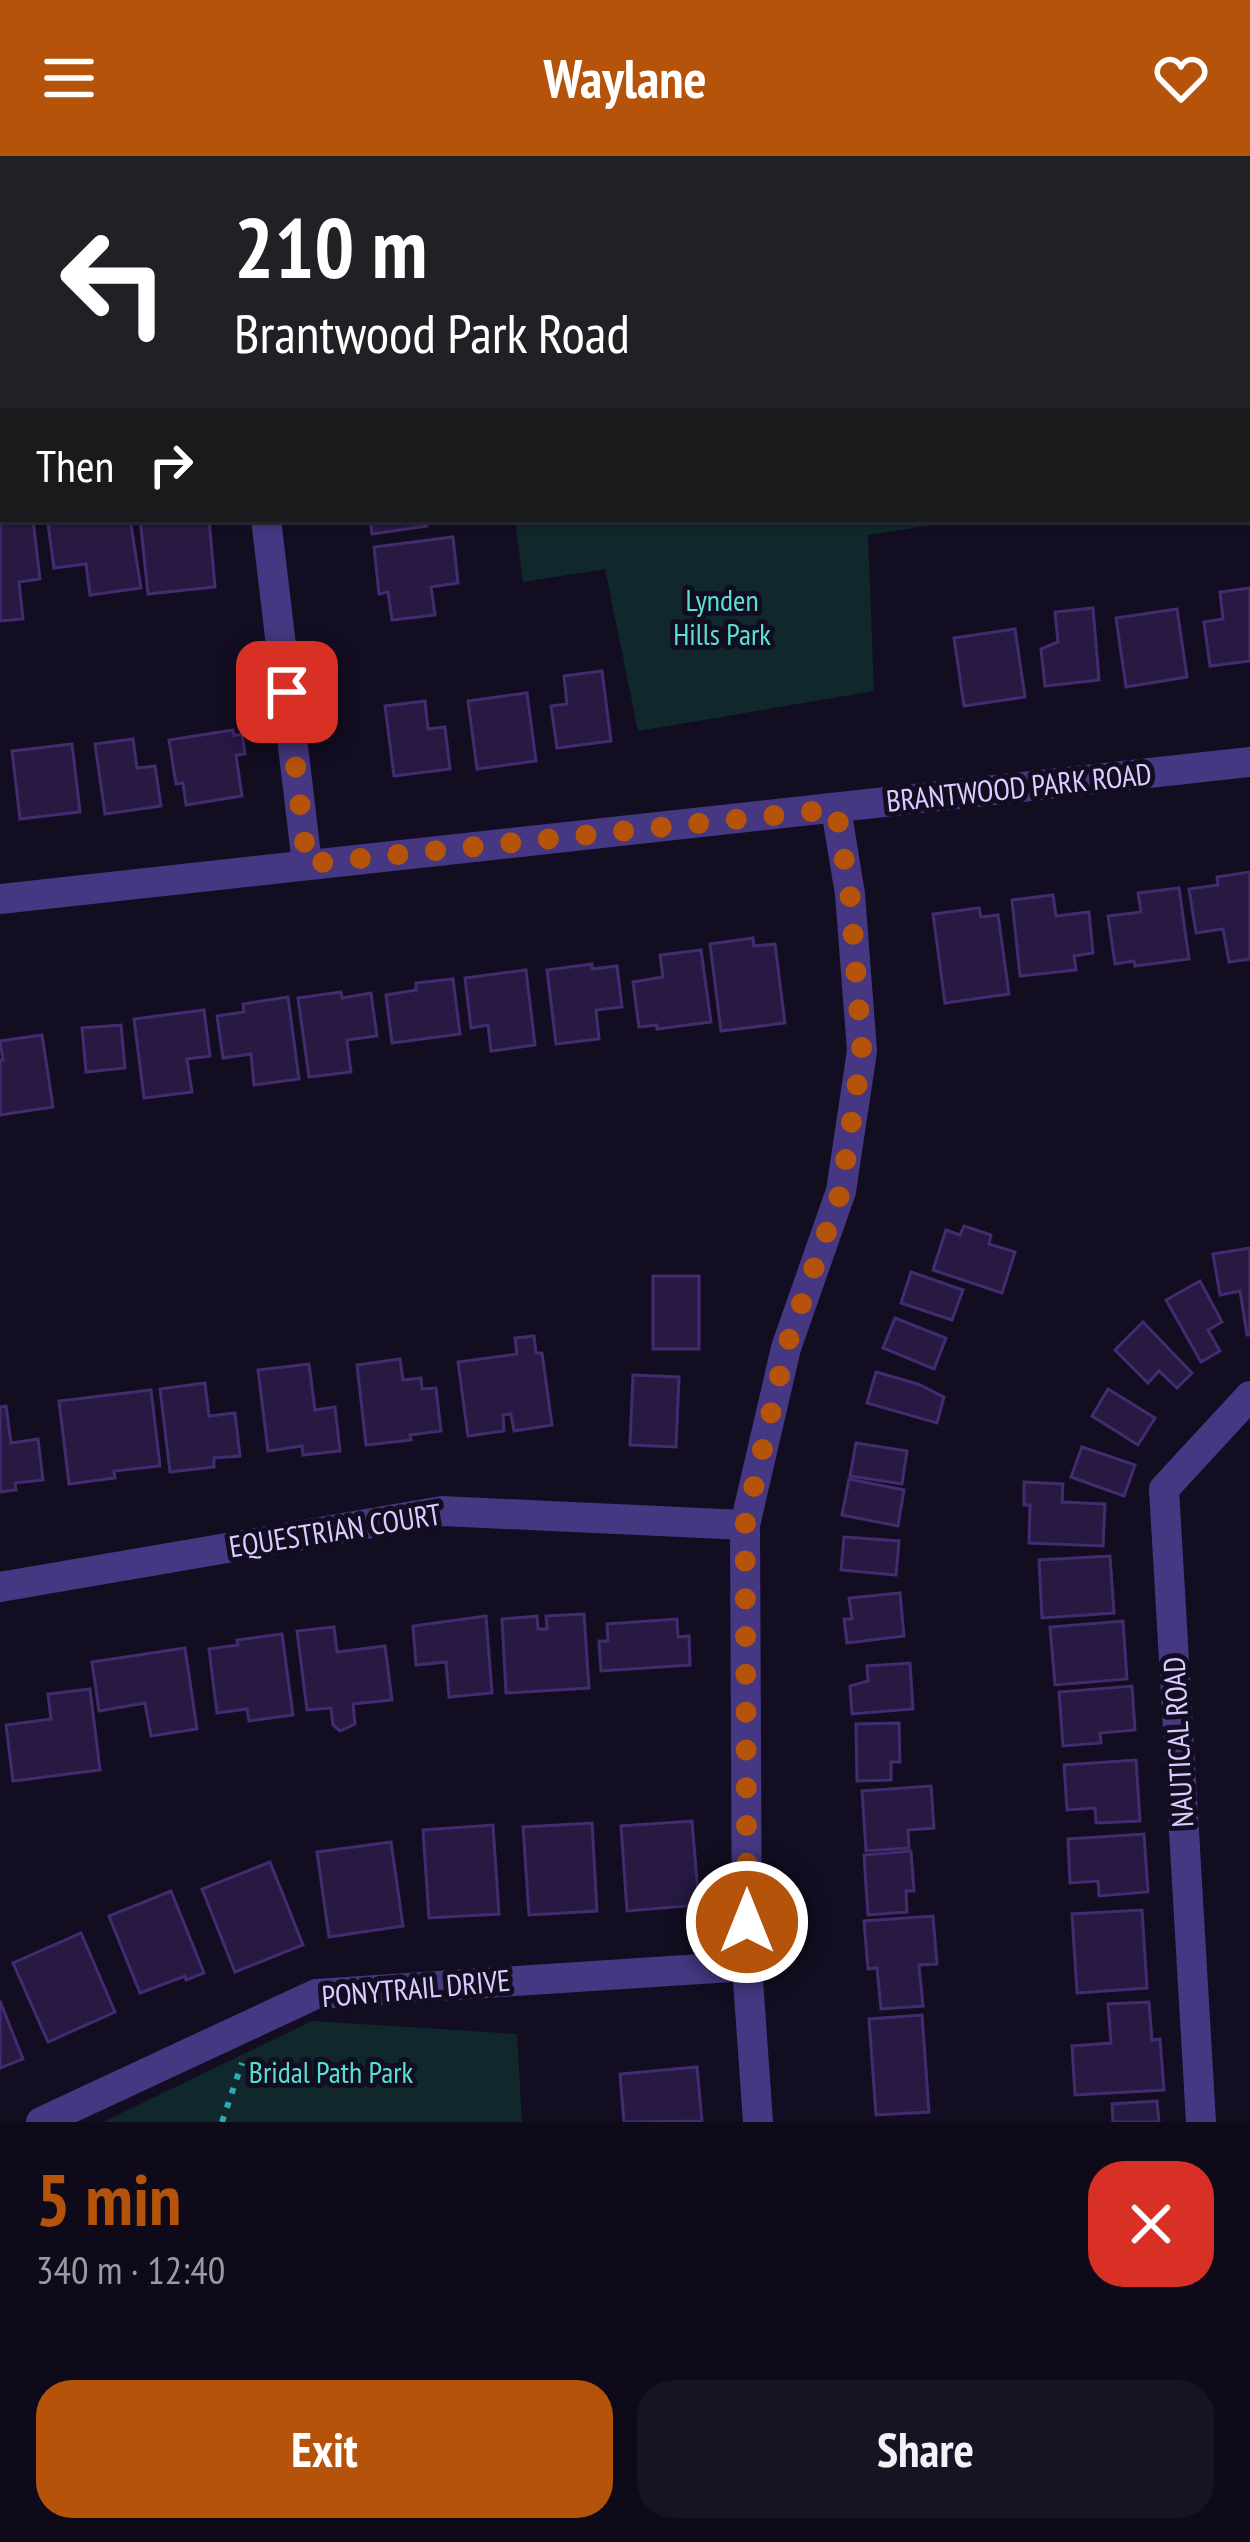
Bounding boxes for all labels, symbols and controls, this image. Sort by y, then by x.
text: Waylane [543,43,707,113]
icon: menu [36,45,102,111]
icon: heart [1148,45,1214,111]
text: 210 m [234,192,427,301]
icon: left [36,204,192,360]
text: Brantwood Park Road [234,298,630,368]
icon: right [138,432,204,498]
text: Then [36,436,114,494]
park label: Lynden Hills Park [673,580,771,653]
pin [236,641,338,743]
icon: arrive [254,659,320,725]
street label: BRANTWOOD PARK ROAD [884,753,1153,820]
street label: EQUESTRIAN COURT [226,1494,443,1565]
street label: NAUTICAL ROAD [1154,1656,1201,1828]
position arrow [684,1859,810,1985]
street label: PONYTRAIL DRIVE [320,1960,512,2015]
park label: Bridal Path Park [249,2052,414,2091]
text: 5 min [36,2152,181,2245]
button: close [1088,2161,1214,2287]
text: 340 m · 12:40 [36,2244,225,2295]
button: Exit [36,2380,613,2518]
button: Share [637,2380,1214,2518]

